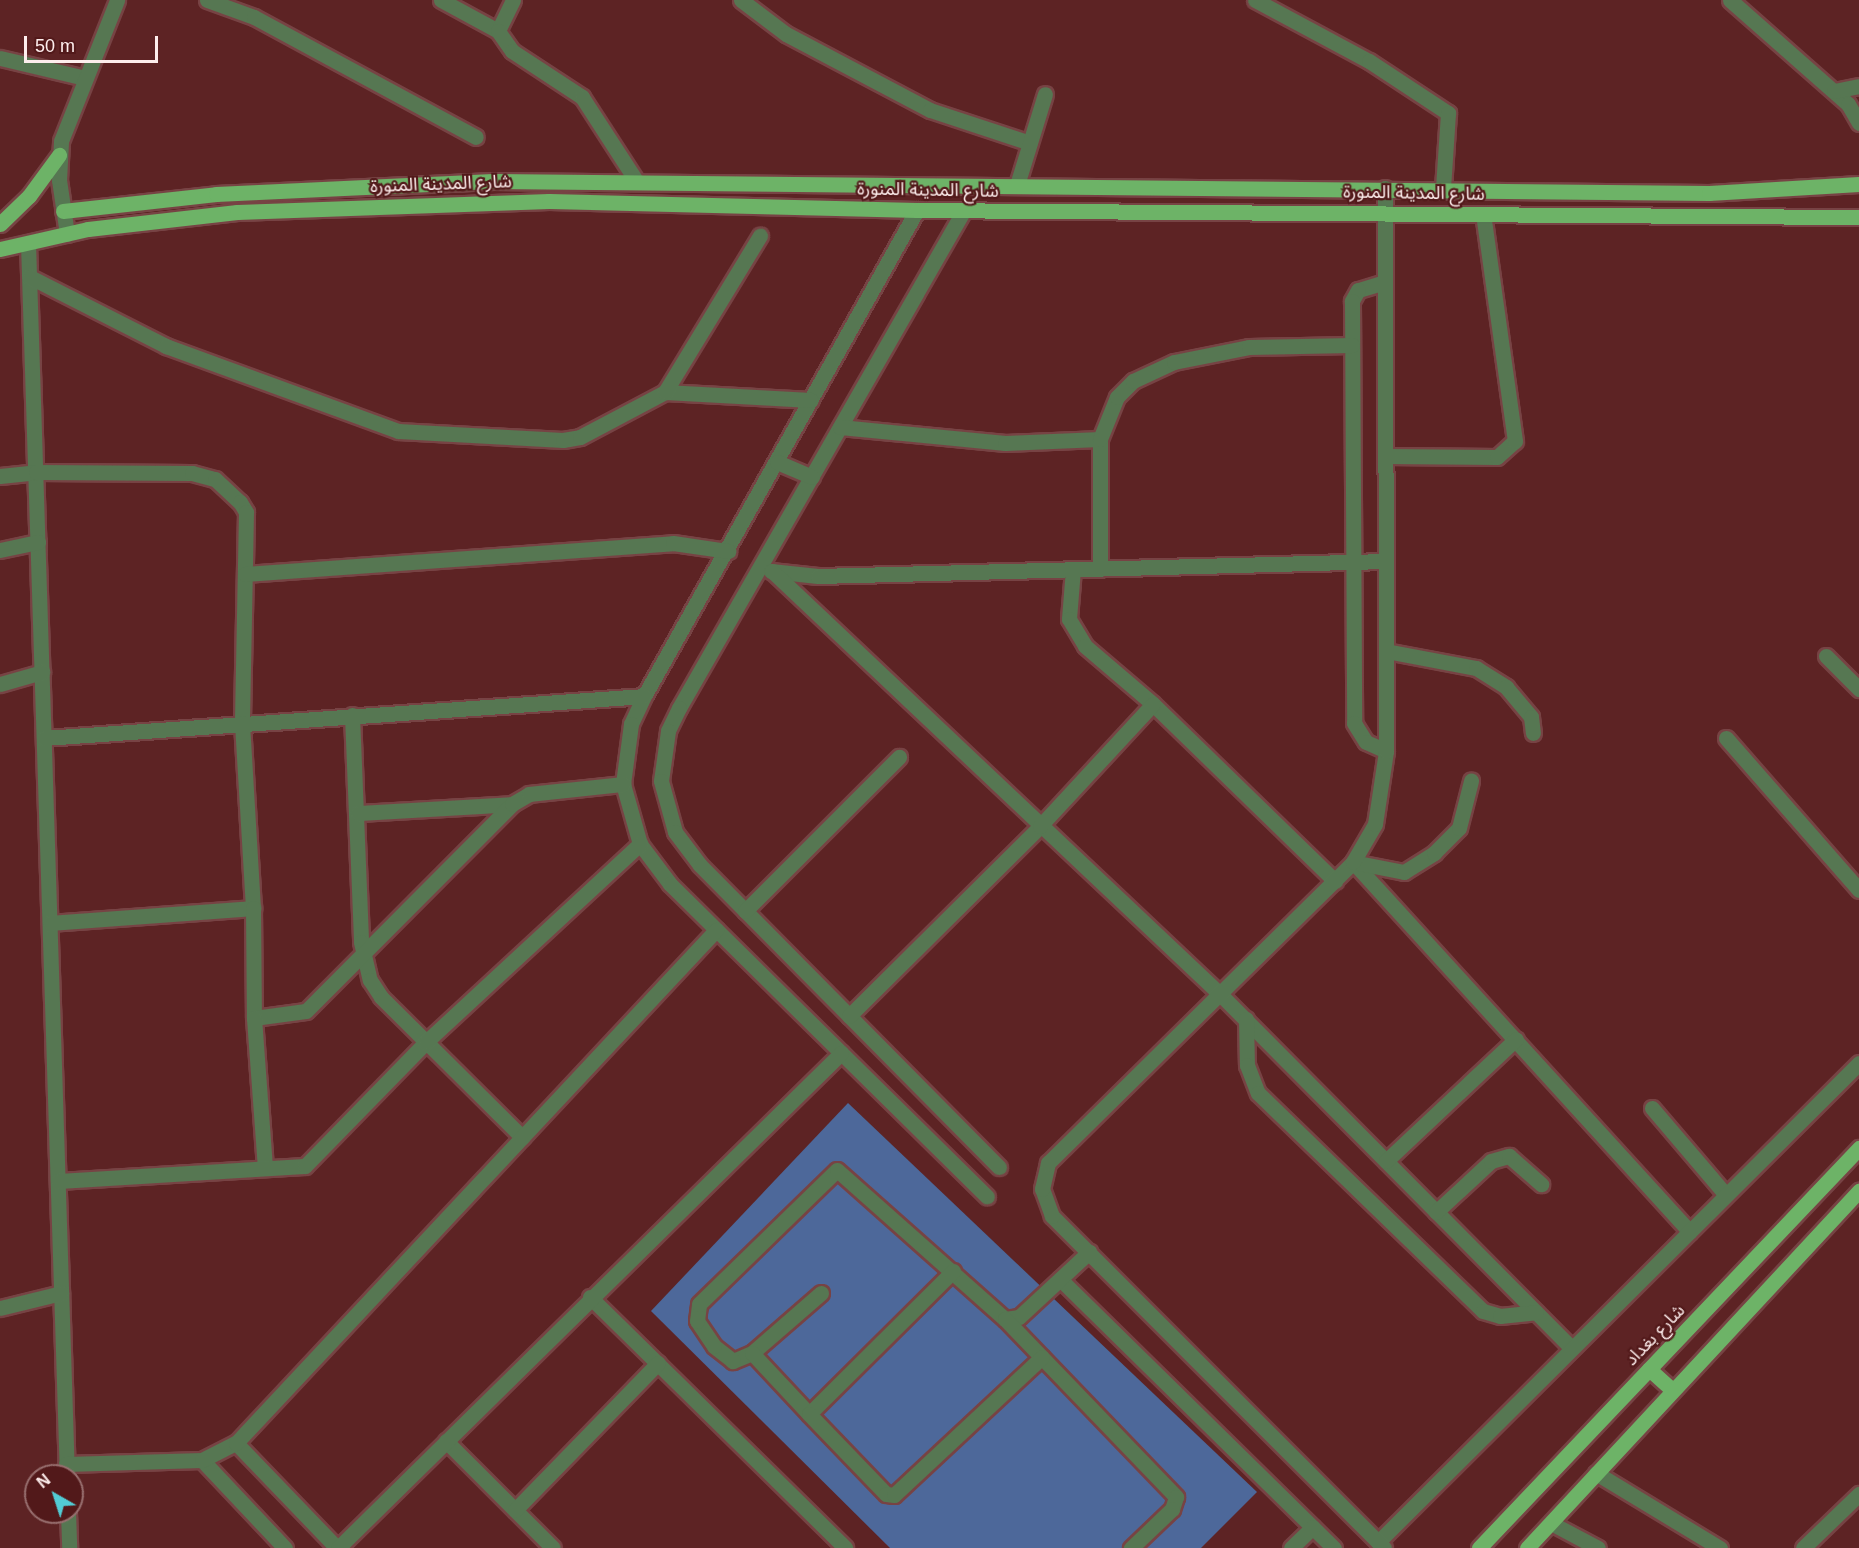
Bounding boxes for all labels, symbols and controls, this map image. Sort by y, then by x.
scale bar [27,24,160,62]
text: 50 m [35,36,75,56]
street label: شارع المدينة المنورة [370,171,512,197]
street label: شارع المدينة المنورة [857,178,999,202]
street label: شارع المدينة المنورة [1343,181,1485,205]
street label: شارع بغداد [1621,1300,1689,1370]
north arrow [24,1464,84,1524]
text: N [34,1471,53,1491]

